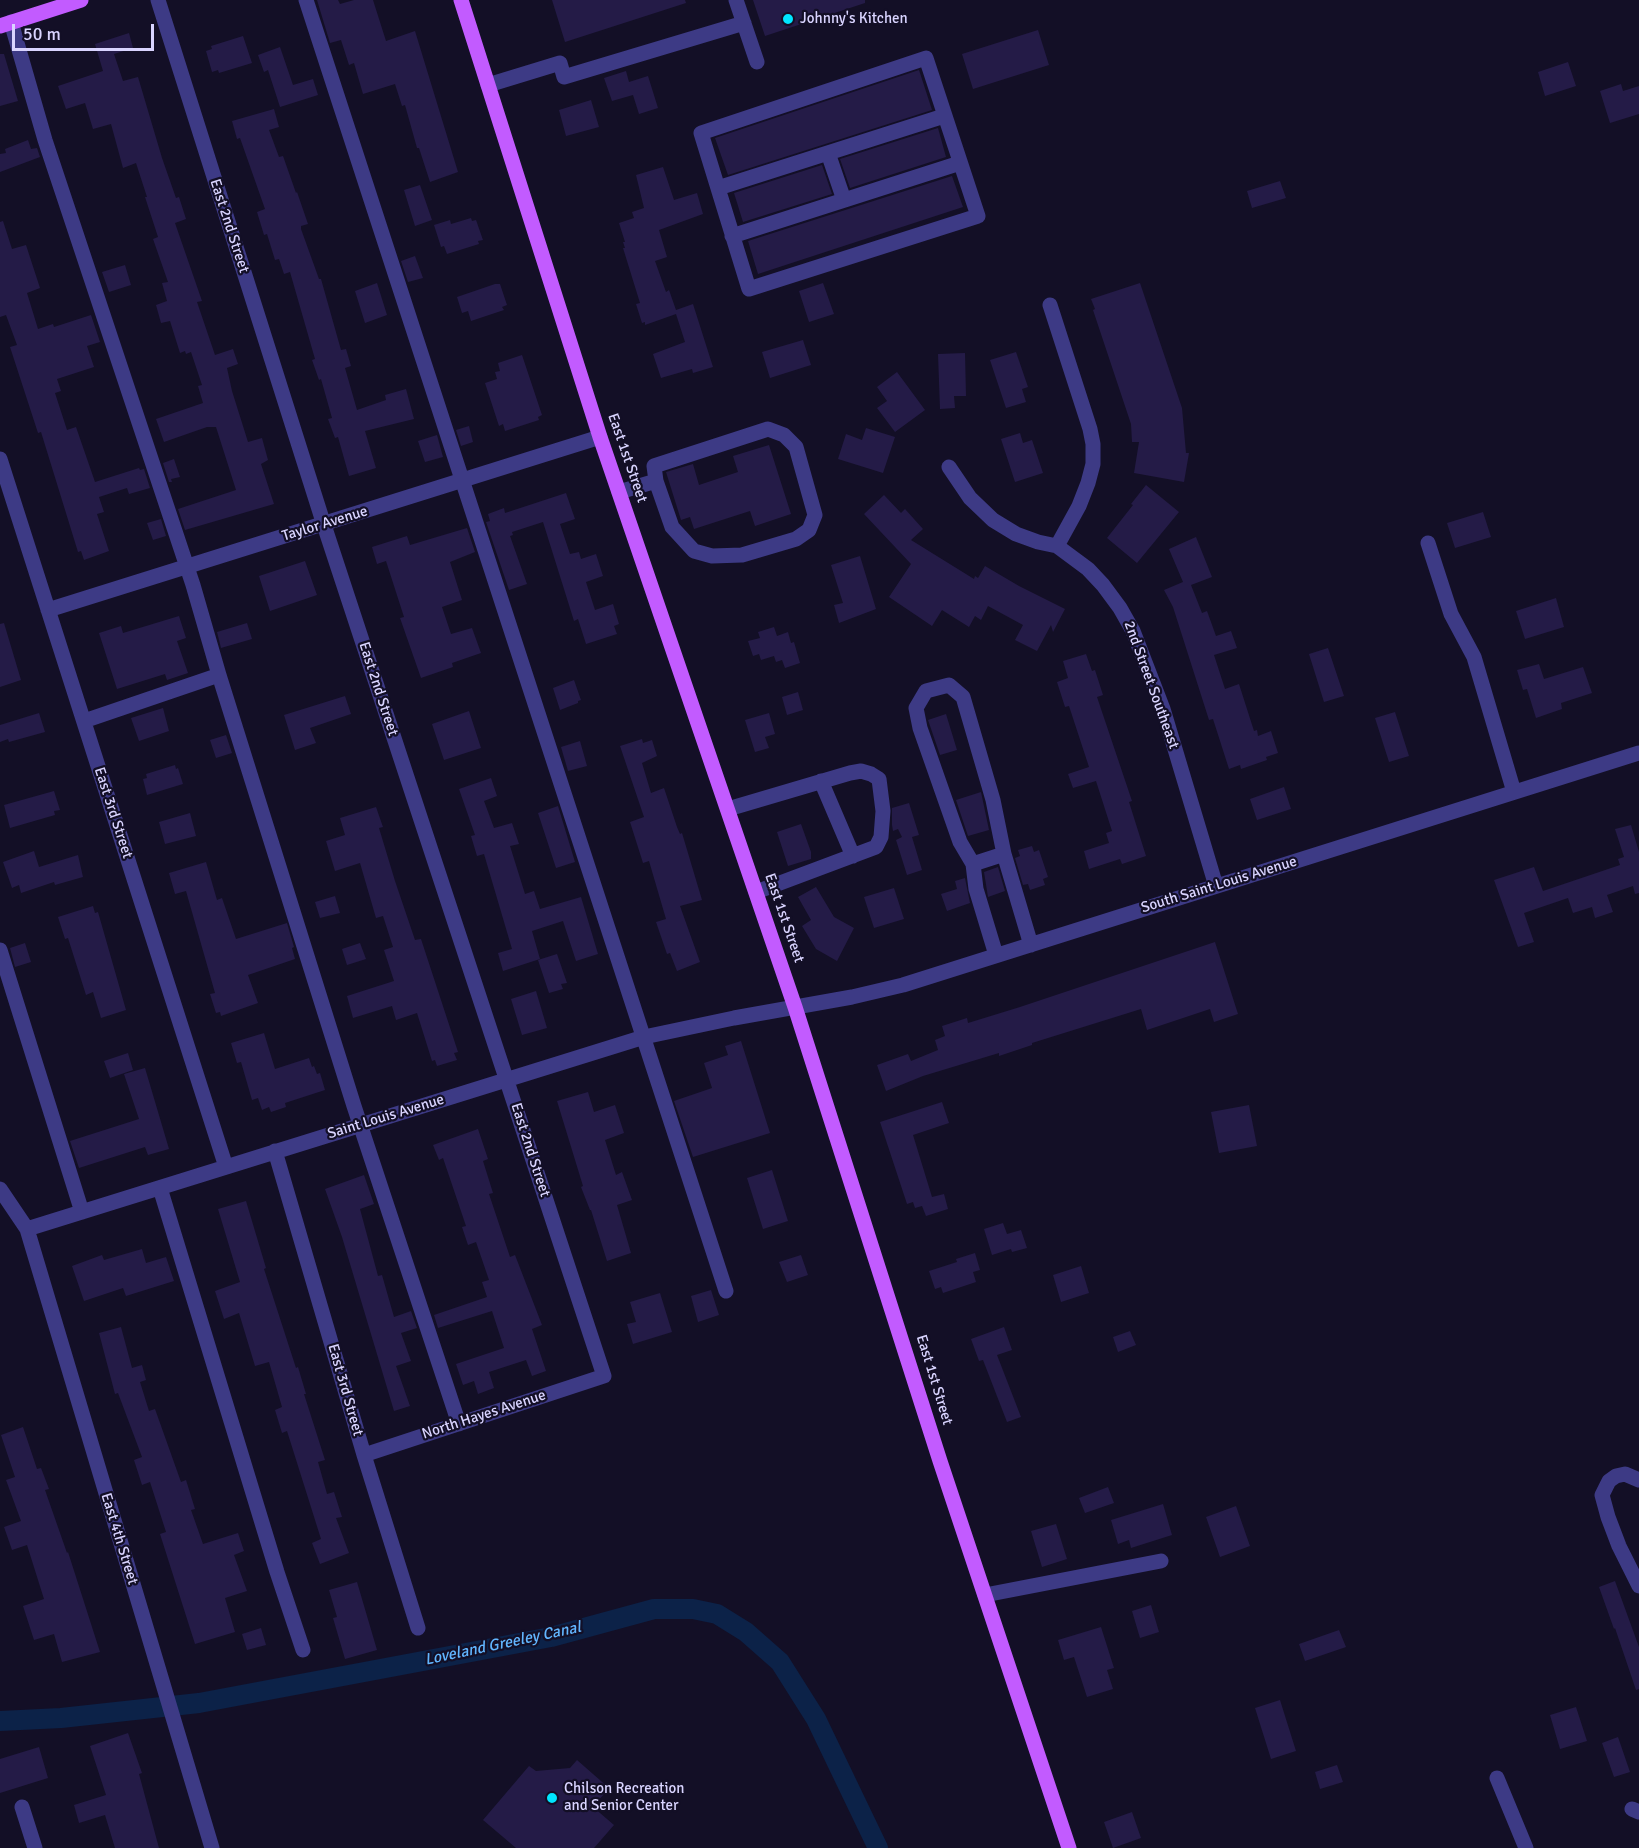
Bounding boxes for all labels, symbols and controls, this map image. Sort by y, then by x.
place label: Johnny's Kitchen [800,10,908,28]
scale bar [15,12,158,50]
marker: Johnny's Kitchen [781,12,795,26]
text: 50 m [23,23,61,45]
street label: East 2nd Street [205,177,253,275]
street label: East 1st Street [603,411,651,505]
street label: Taylor Avenue [280,502,370,546]
street label: 2nd Street Southeast [1120,619,1182,751]
street label: East 2nd Street [354,640,402,738]
street label: East 3rd Street [90,765,136,861]
street label: South Saint Louis Avenue [1139,853,1299,917]
street label: East 1st Street [760,871,808,965]
street label: Saint Louis Avenue [326,1091,446,1143]
street label: East 2nd Street [506,1101,554,1199]
street label: East 1st Street [912,1333,956,1427]
street label: East 3rd Street [323,1342,367,1438]
street label: North Hayes Avenue [420,1386,548,1444]
street label: East 4th Street [97,1491,141,1587]
water label: Loveland Greeley Canal [423,1618,583,1670]
place label: Chilson Recreation and Senior Center [564,1780,685,1815]
marker: Chilson Recreation and Senior Center [545,1791,559,1805]

